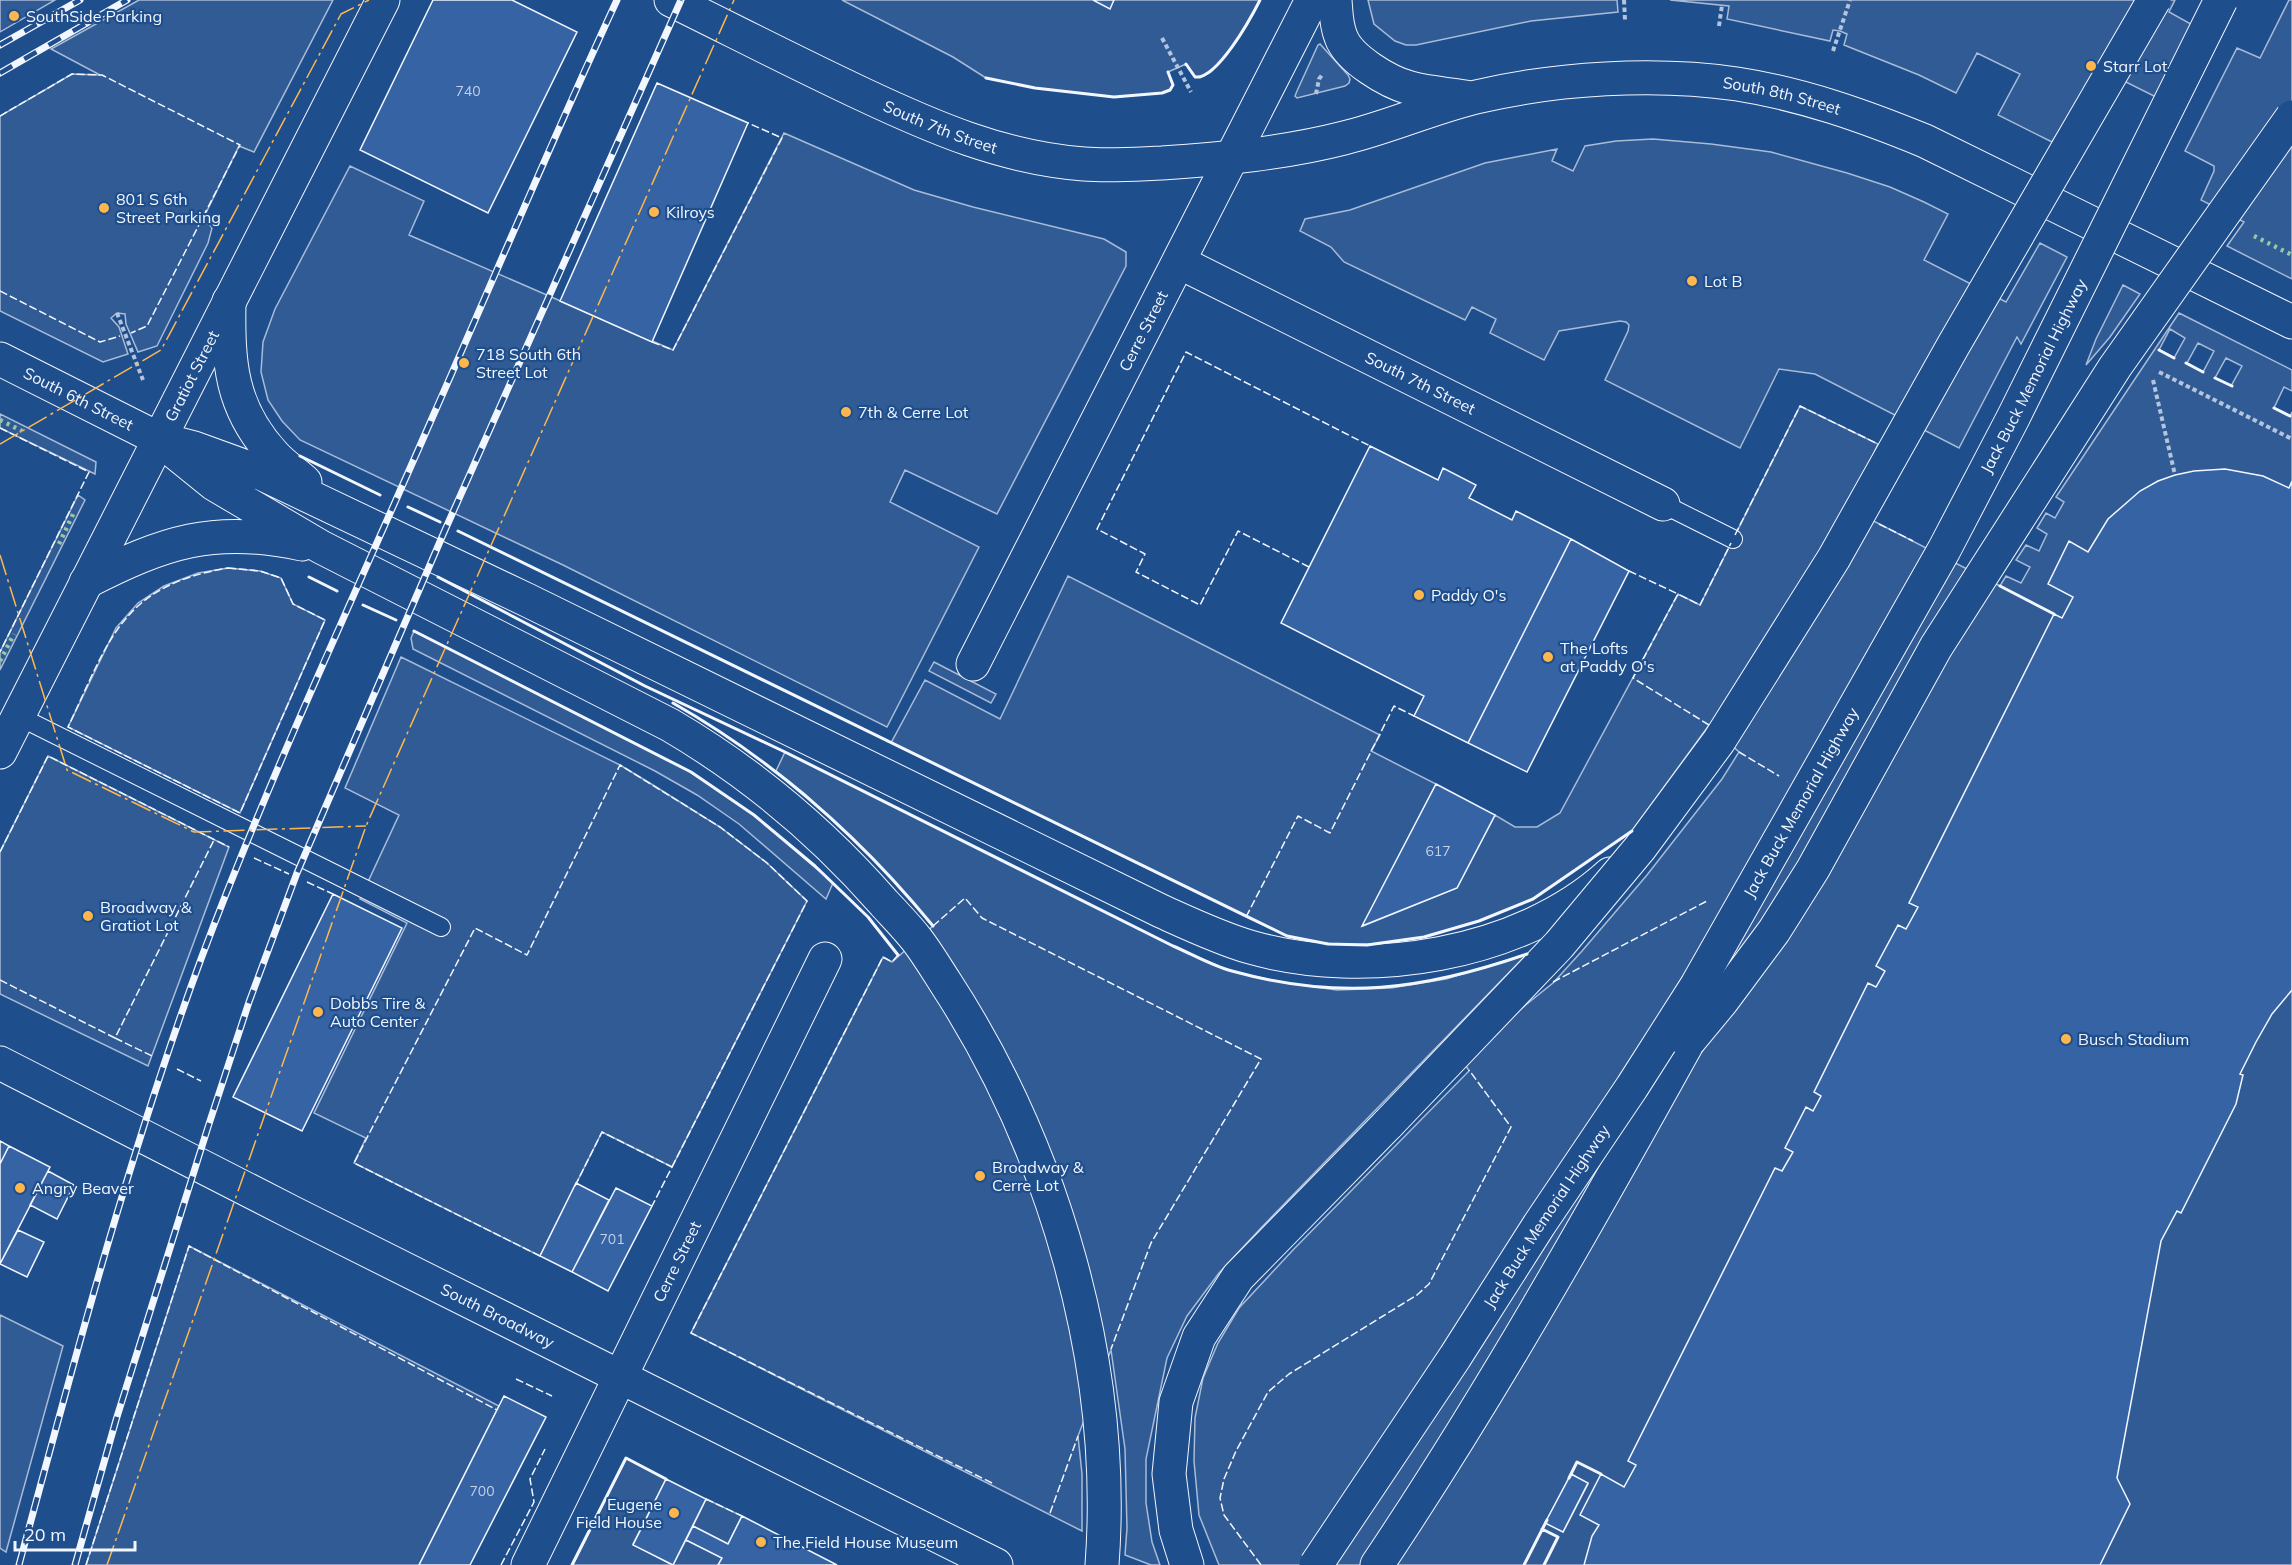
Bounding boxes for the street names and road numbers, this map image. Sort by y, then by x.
street label: South 8th Street [1722,72,1844,119]
street label: South 7th Street [880,95,1000,158]
street label: Jack Buck Memorial Highway [1976,275,2091,477]
street label: Cerre Street [1114,287,1172,375]
street label: Gratiot Street [160,327,223,425]
street label: South 7th Street [1362,347,1479,419]
street label: South 6th Street [20,363,137,435]
street label: Jack Buck Memorial Highway [1739,703,1863,901]
street label: Jack Buck Memorial Highway [1479,1120,1614,1312]
street label: Cerre Street [648,1217,705,1305]
street label: South Broadway [438,1279,558,1352]

